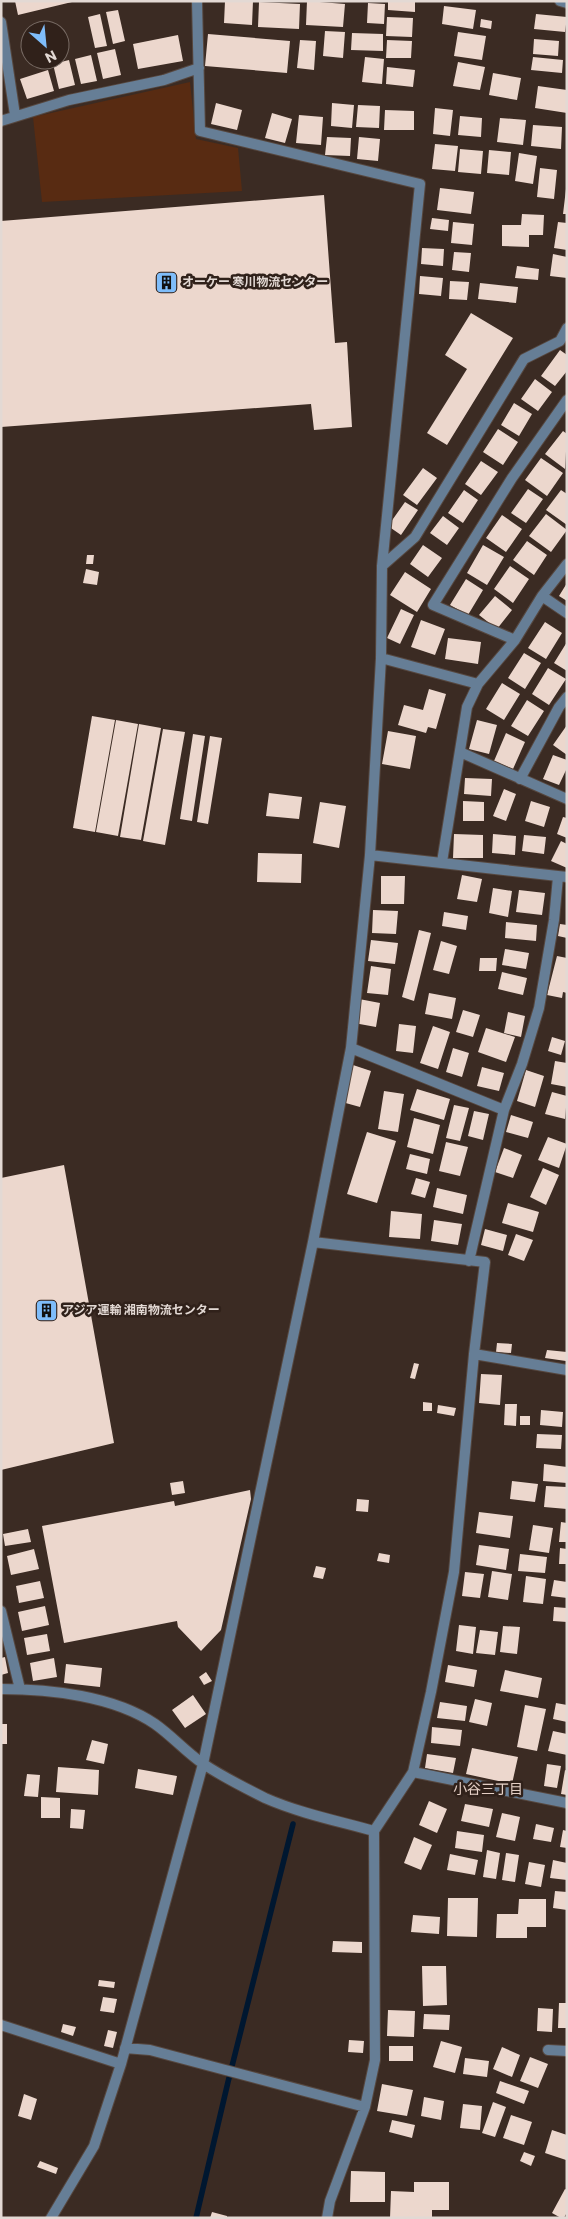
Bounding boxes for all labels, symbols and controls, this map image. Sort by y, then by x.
north arrow [20,20,70,70]
text: N [43,47,60,67]
building icon: オーケー 寒川物流センター [154,270,178,294]
place label: オーケー 寒川物流センター [182,274,328,288]
building icon: アジア運輸 湘南物流センター [34,1298,58,1322]
place label: アジア運輸 湘南物流センター [62,1302,220,1316]
district label: 小谷三丁目 [453,1780,523,1797]

